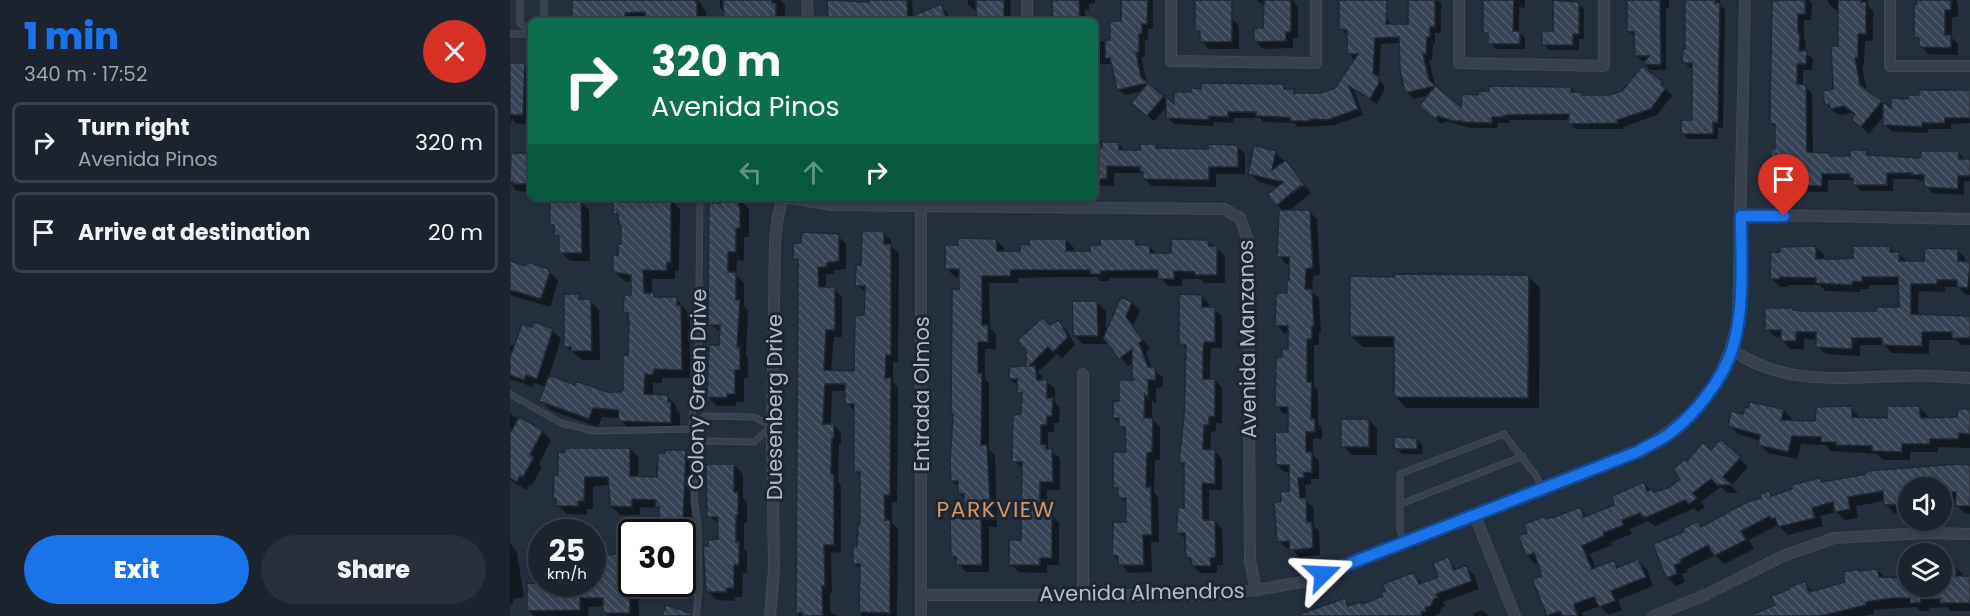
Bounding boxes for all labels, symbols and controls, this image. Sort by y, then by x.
text: 1 min [24,11,119,62]
button: close [423,20,486,83]
text: 320 m [651,32,781,91]
icon: right [552,42,630,120]
text: 340 m · 17:52 [24,60,147,88]
text: Avenida Pinos [651,88,840,125]
text: Turn right [78,112,189,143]
icon: right [27,126,60,159]
text: 320 m [415,127,483,158]
text: Avenida Pinos [78,145,218,173]
pin [1758,154,1809,216]
icon: left [734,156,767,189]
icon: ahead [797,156,830,189]
icon: right [860,156,893,189]
icon: arrive [1767,163,1800,196]
icon: arrive [27,216,60,249]
text: Arrive at destination [78,217,310,248]
text: 20 m [428,217,483,248]
street label: Avenida Manzanos [1231,239,1263,439]
street label: Colony Green Drive [681,288,713,490]
street label: Duesenberg Drive [760,314,789,500]
street label: Entrada Olmos [907,316,936,472]
map controls [1898,477,1952,597]
button: sound [1898,477,1952,531]
district label: PARKVIEW [936,494,1056,525]
speed limit sign: 30 [618,519,696,597]
text: 25 [549,529,585,572]
button: Exit [24,535,249,604]
button: Share [261,535,486,604]
position arrow [1291,542,1355,606]
button: layers [1898,543,1952,597]
text: km/h [547,563,587,584]
street label: Avenida Almendros [1039,576,1245,608]

